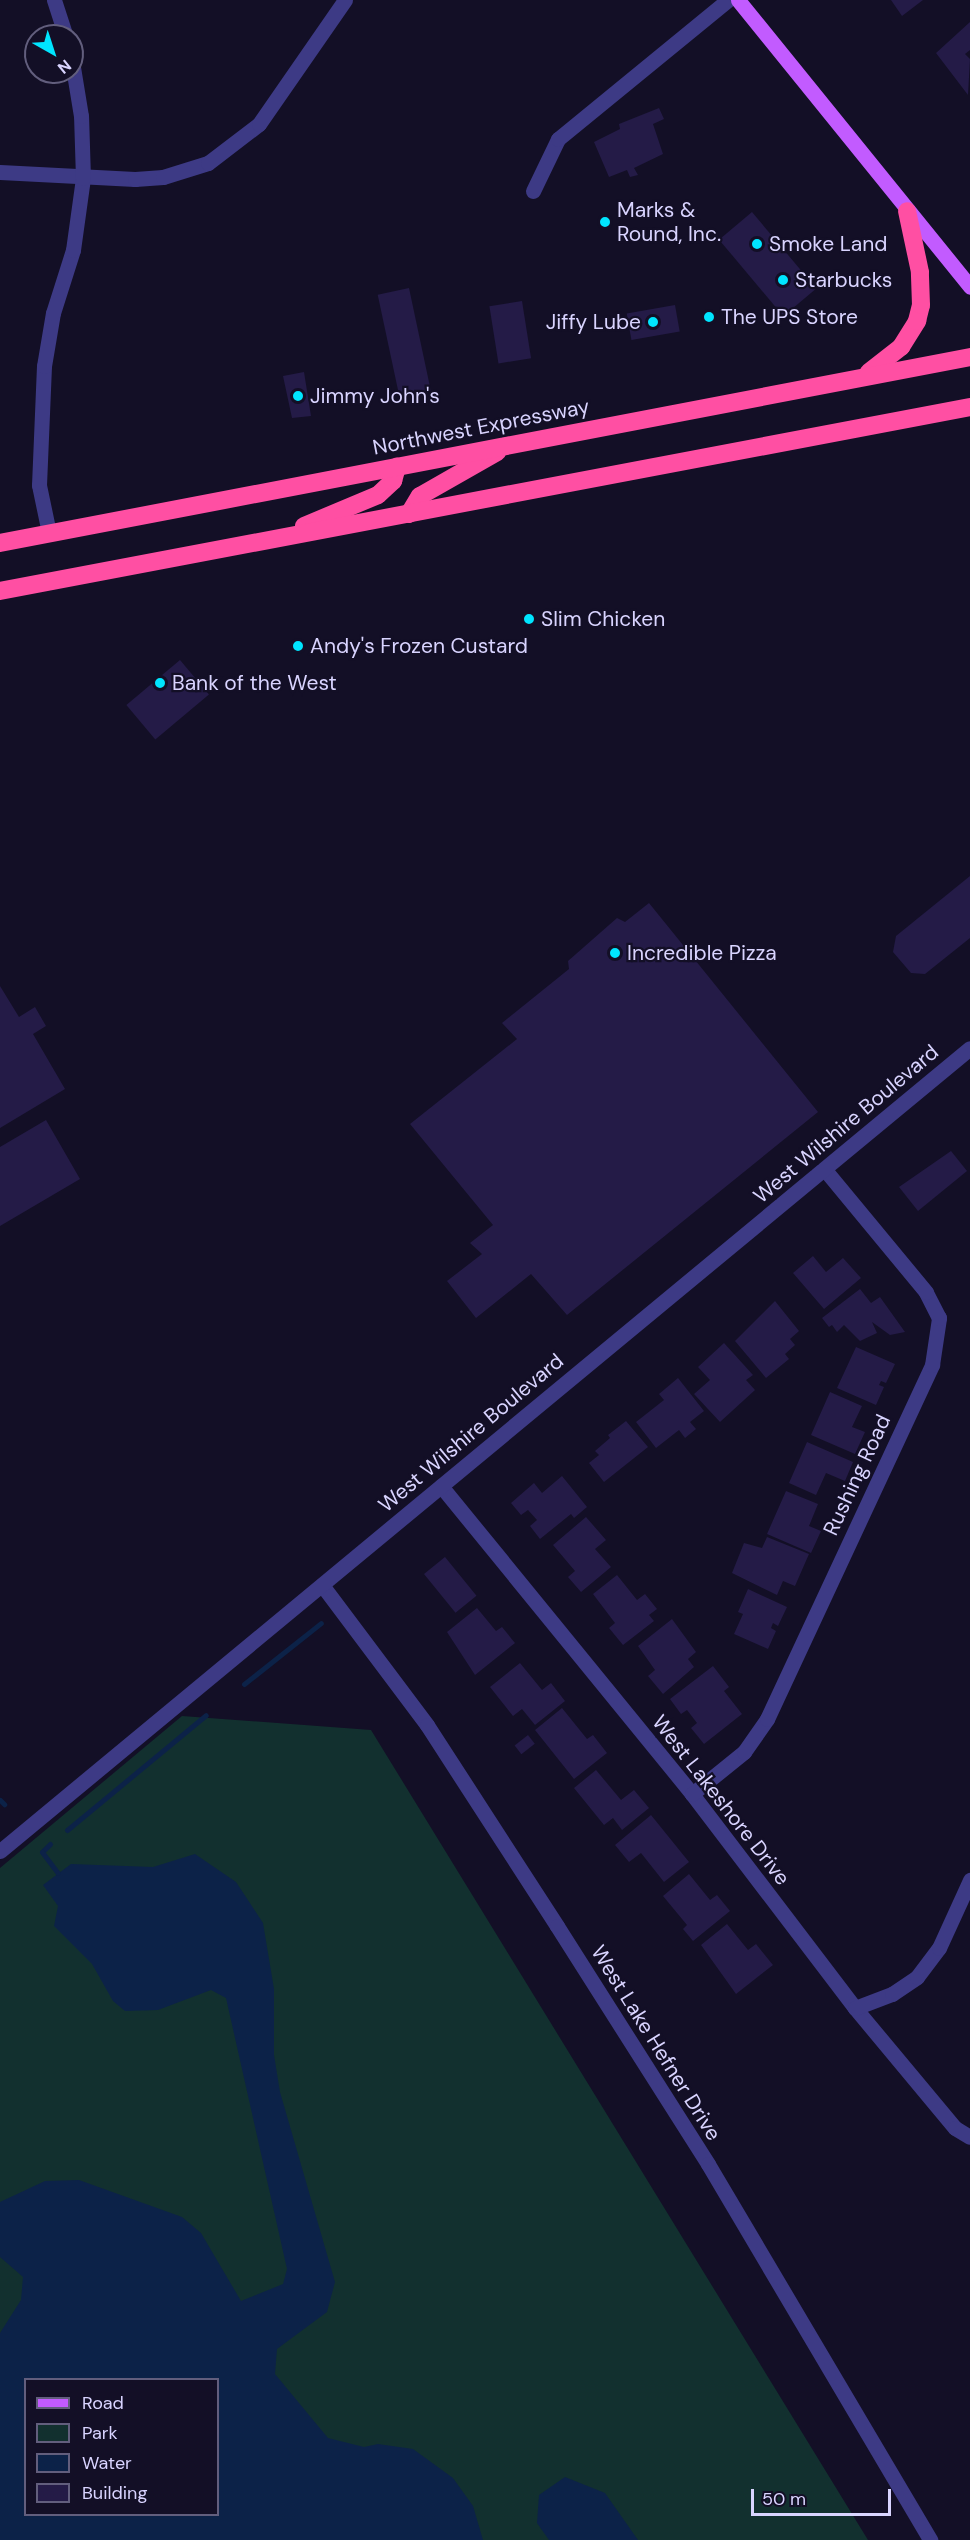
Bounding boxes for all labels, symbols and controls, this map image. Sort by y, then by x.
north arrow [24,24,84,84]
text: N [53,55,76,79]
place label: Marks & Round, Inc. [617,197,721,247]
marker: Marks & Round, Inc. [598,215,612,229]
place label: Smoke Land [769,231,887,257]
marker: Smoke Land [750,237,764,251]
place label: Starbucks [795,267,892,293]
marker: Starbucks [776,273,790,287]
place label: The UPS Store [721,304,858,330]
place label: Jiffy Lube [546,309,641,335]
marker: The UPS Store [702,310,716,324]
marker: Jiffy Lube [646,315,660,329]
place label: Jimmy John's [310,383,440,409]
marker: Jimmy John's [291,389,305,403]
street label: Northwest Expressway [370,394,592,460]
place label: Slim Chicken [541,606,665,632]
marker: Slim Chicken [522,612,536,626]
place label: Andy's Frozen Custard [310,633,528,659]
marker: Andy's Frozen Custard [291,639,305,653]
place label: Bank of the West [172,670,337,696]
marker: Bank of the West [153,676,167,690]
place label: Incredible Pizza [627,940,777,966]
marker: Incredible Pizza [608,946,622,960]
street label: West Wilshire Boulevard [748,1039,944,1209]
street label: West Wilshire Boulevard [373,1348,569,1518]
street label: Rushing Road [818,1411,896,1539]
street label: West Lakeshore Drive [647,1710,795,1890]
street label: West Lake Hefner Drive [586,1941,726,2145]
legend [24,2378,219,2516]
text: Road [82,2391,124,2415]
text: Park [82,2421,118,2445]
text: Water [82,2451,132,2475]
scale bar [754,2477,894,2515]
text: Building [82,2481,147,2505]
text: 50 m [762,2487,806,2511]

